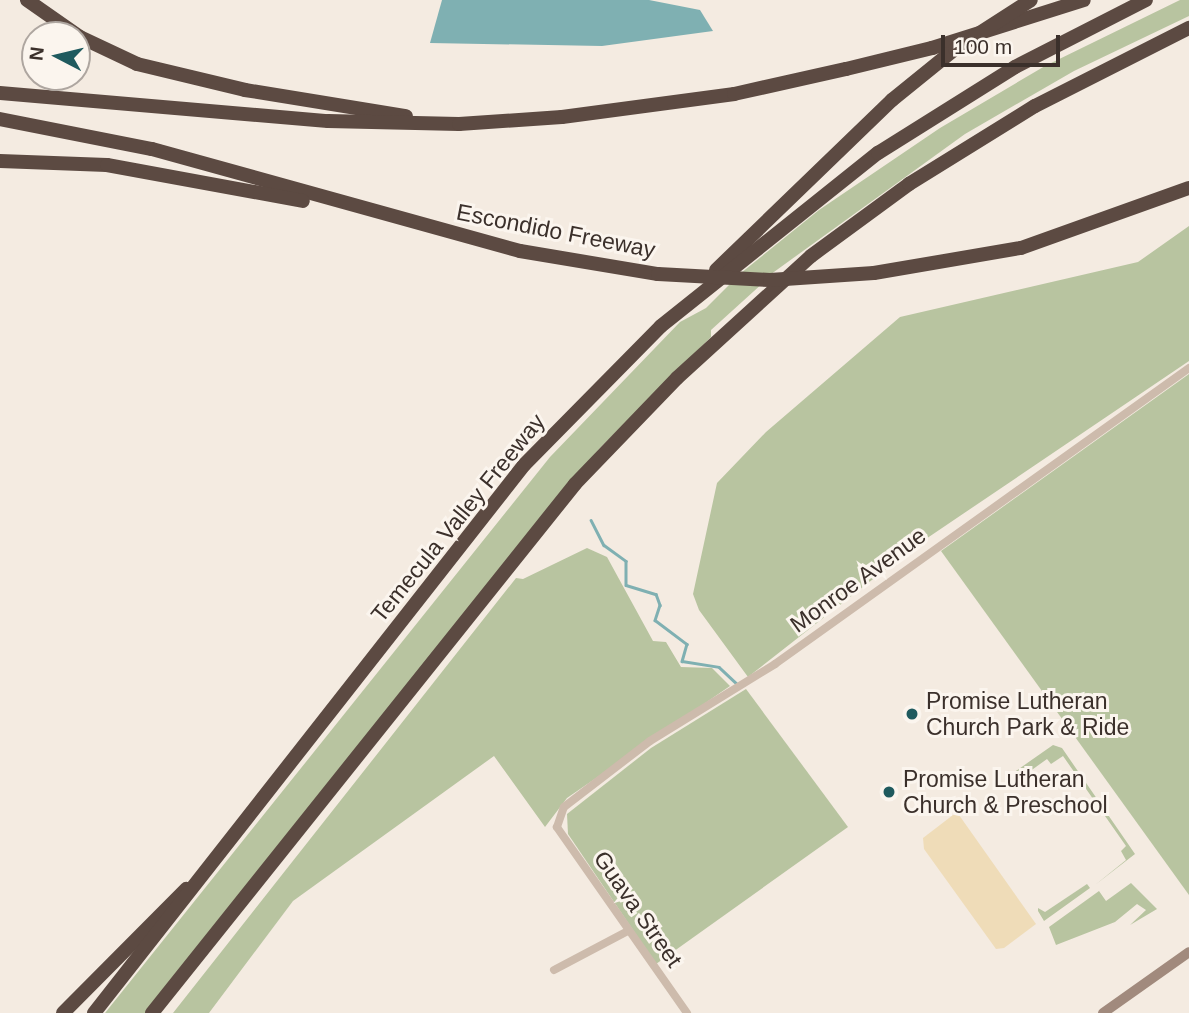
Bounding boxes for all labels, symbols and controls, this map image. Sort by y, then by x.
north arrow [21,21,91,91]
scale bar [944,21,1063,65]
text: 100 m [954,35,1012,58]
text: N [25,46,48,62]
street label: Escondido Freeway [454,198,658,264]
street label: Temecula Valley Freeway [365,408,551,628]
street label: Monroe Avenue [784,521,932,639]
place label: Promise Lutheran Church Park & Ride [926,687,1129,741]
marker: Promise Lutheran Church Park & Ride [904,706,920,722]
place label: Promise Lutheran Church & Preschool [903,765,1108,819]
marker: Promise Lutheran Church & Preschool [881,784,897,800]
street label: Guava Street [588,846,688,972]

